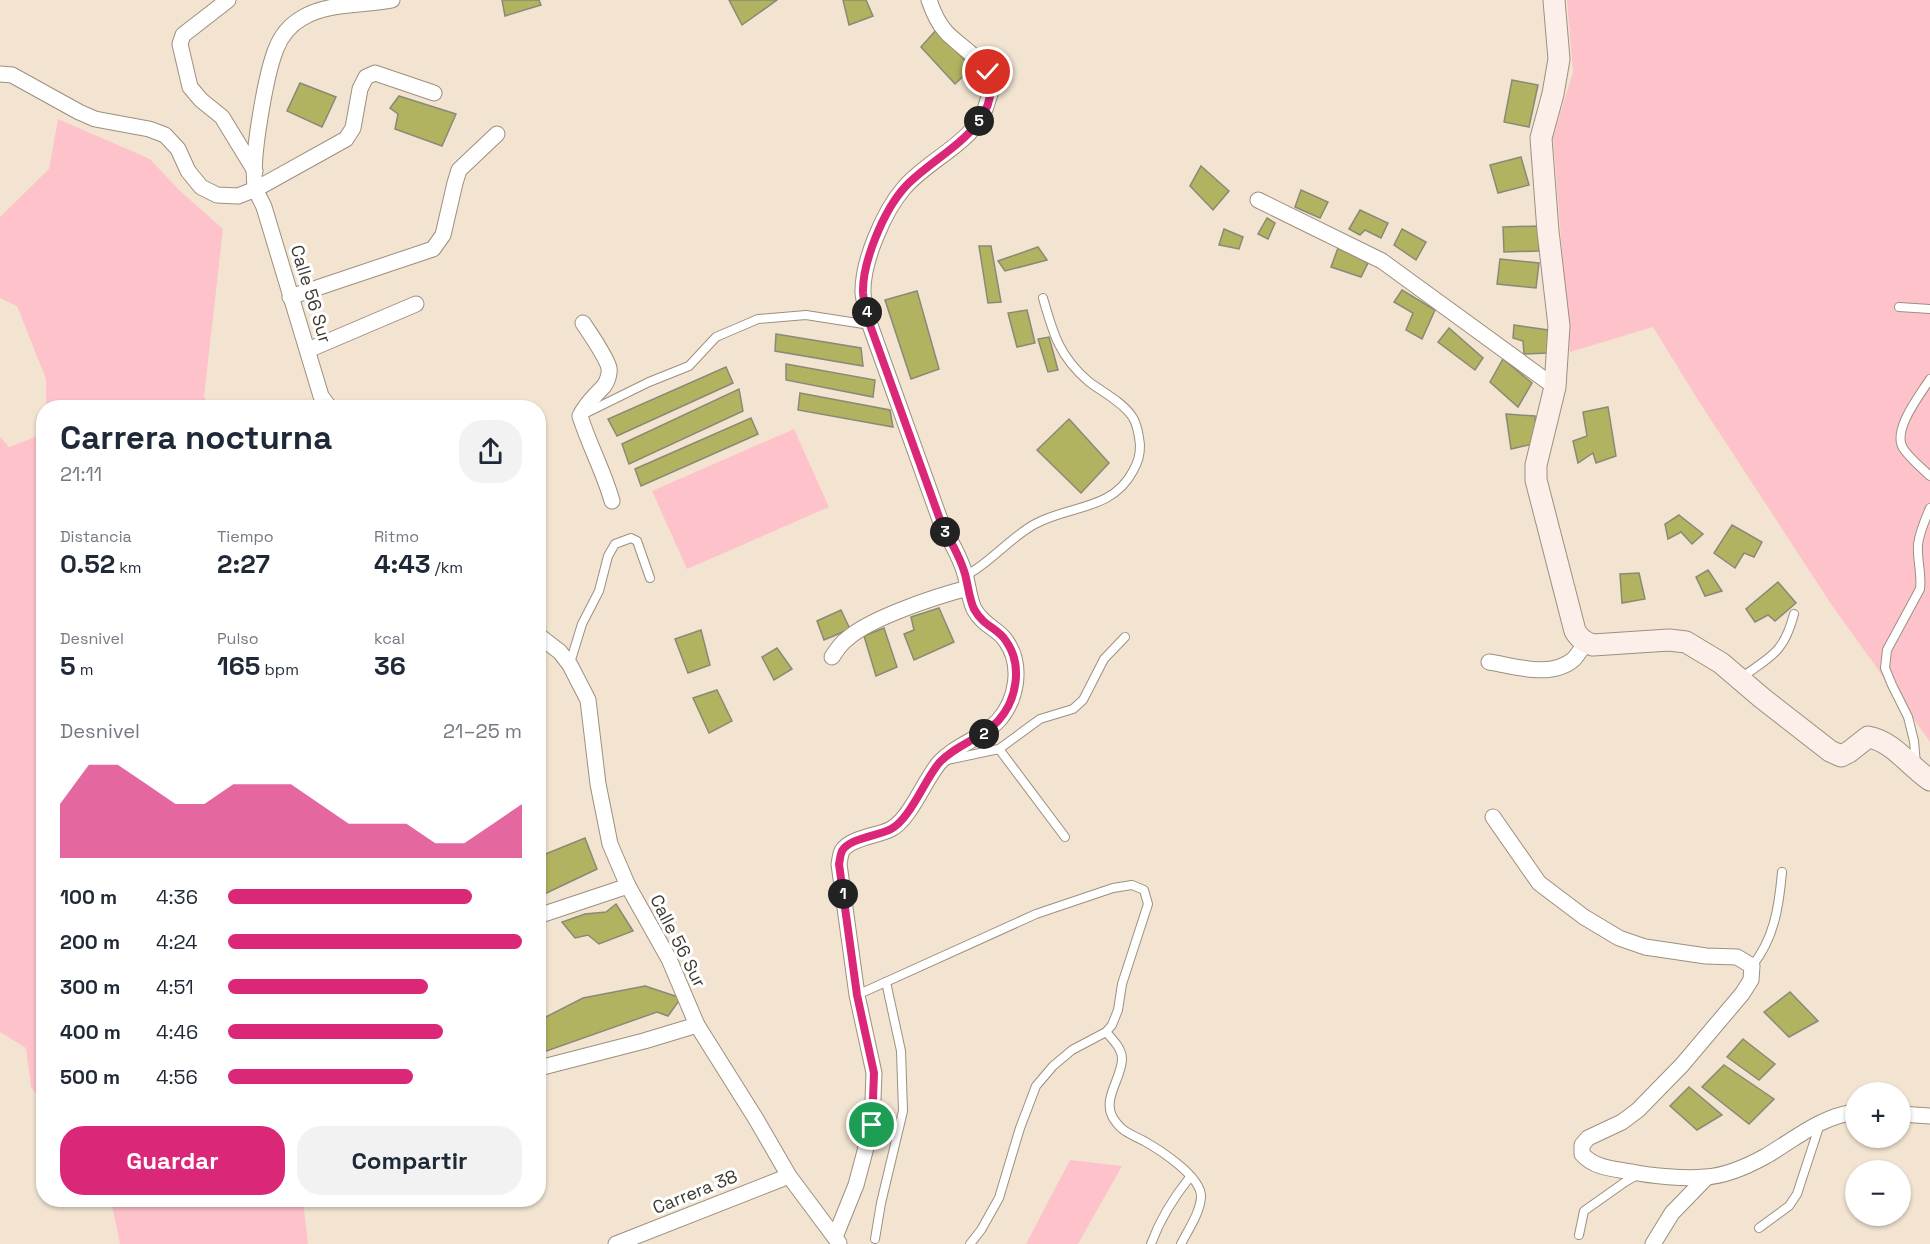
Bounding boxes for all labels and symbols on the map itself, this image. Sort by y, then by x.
pin [962,46,1013,97]
pin: 5 [964,106,994,136]
street label: Calle 56 Sur [286,242,337,346]
pin: 4 [852,297,882,327]
pin: 3 [930,517,960,547]
pin: 2 [969,719,999,749]
pin: 1 [828,879,858,909]
street label: Calle 56 Sur [645,890,712,991]
pin [846,1099,897,1150]
street label: Carrera 38 [649,1164,741,1219]

